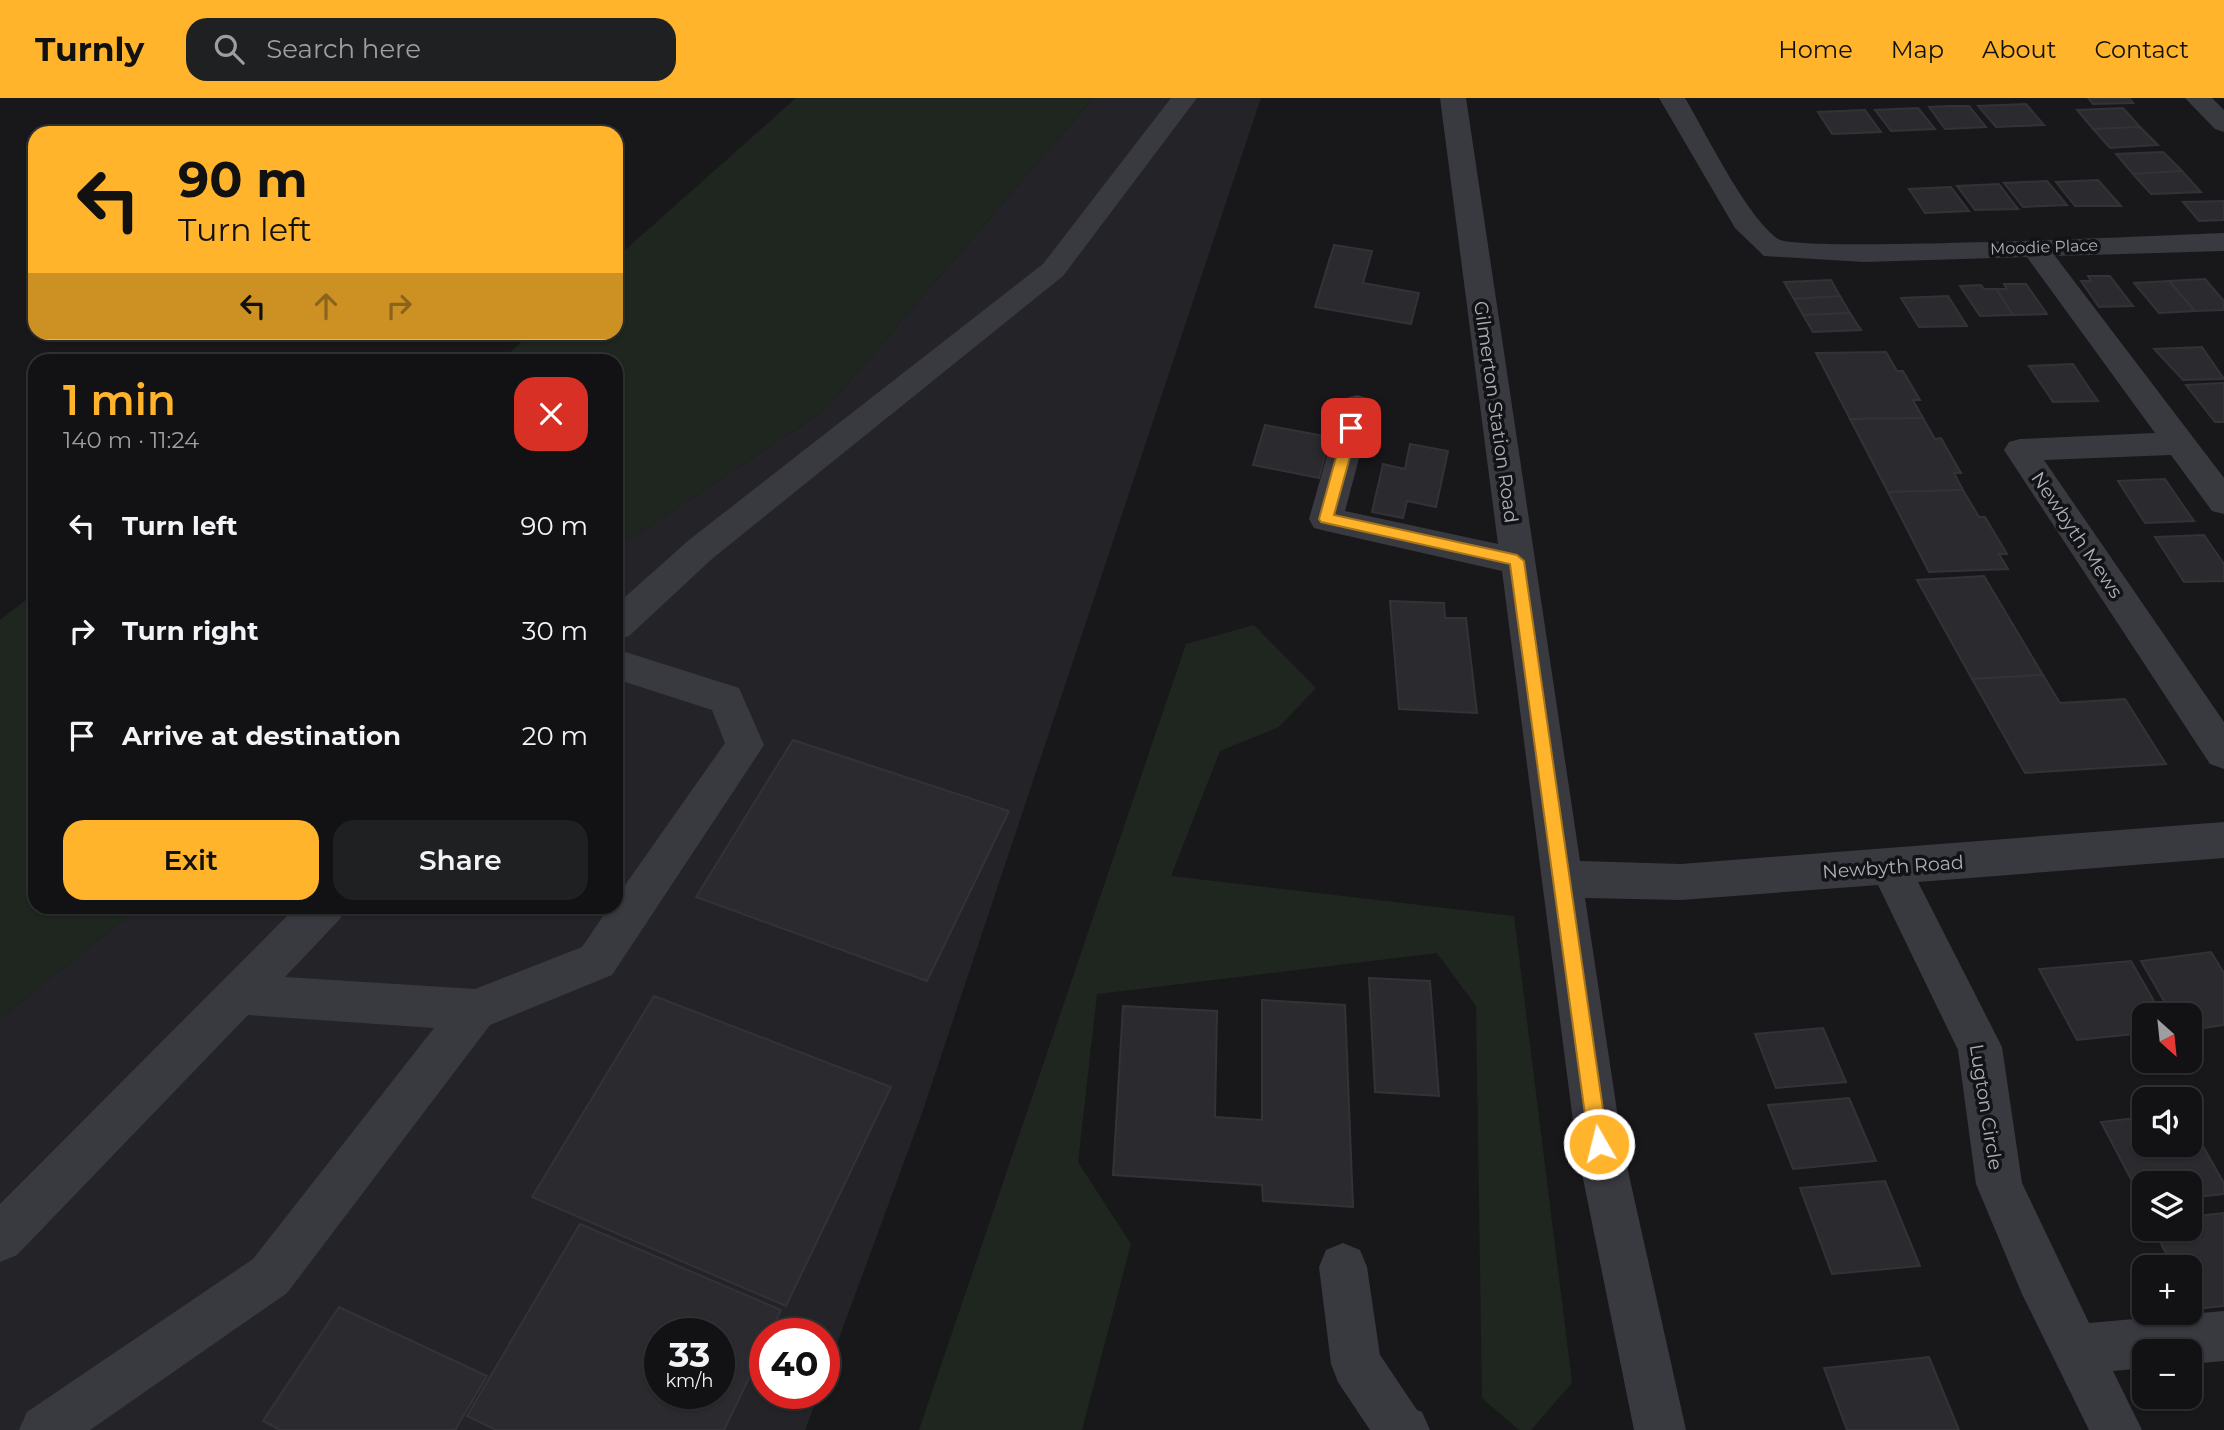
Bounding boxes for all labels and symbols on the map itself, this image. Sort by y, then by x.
street label: Moodie Place [1990,236,2098,258]
street label: Gilmerton Station Road [1469,299,1523,525]
pin [1321,398,1381,458]
street label: Newbyth Mews [2026,468,2128,602]
street label: Newbyth Road [1822,851,1964,883]
north arrow [2132,1003,2202,1073]
street label: Lugton Circle [1965,1042,2007,1172]
position arrow [1562,1107,1636,1181]
speed limit sign: 40 [749,1318,840,1409]

